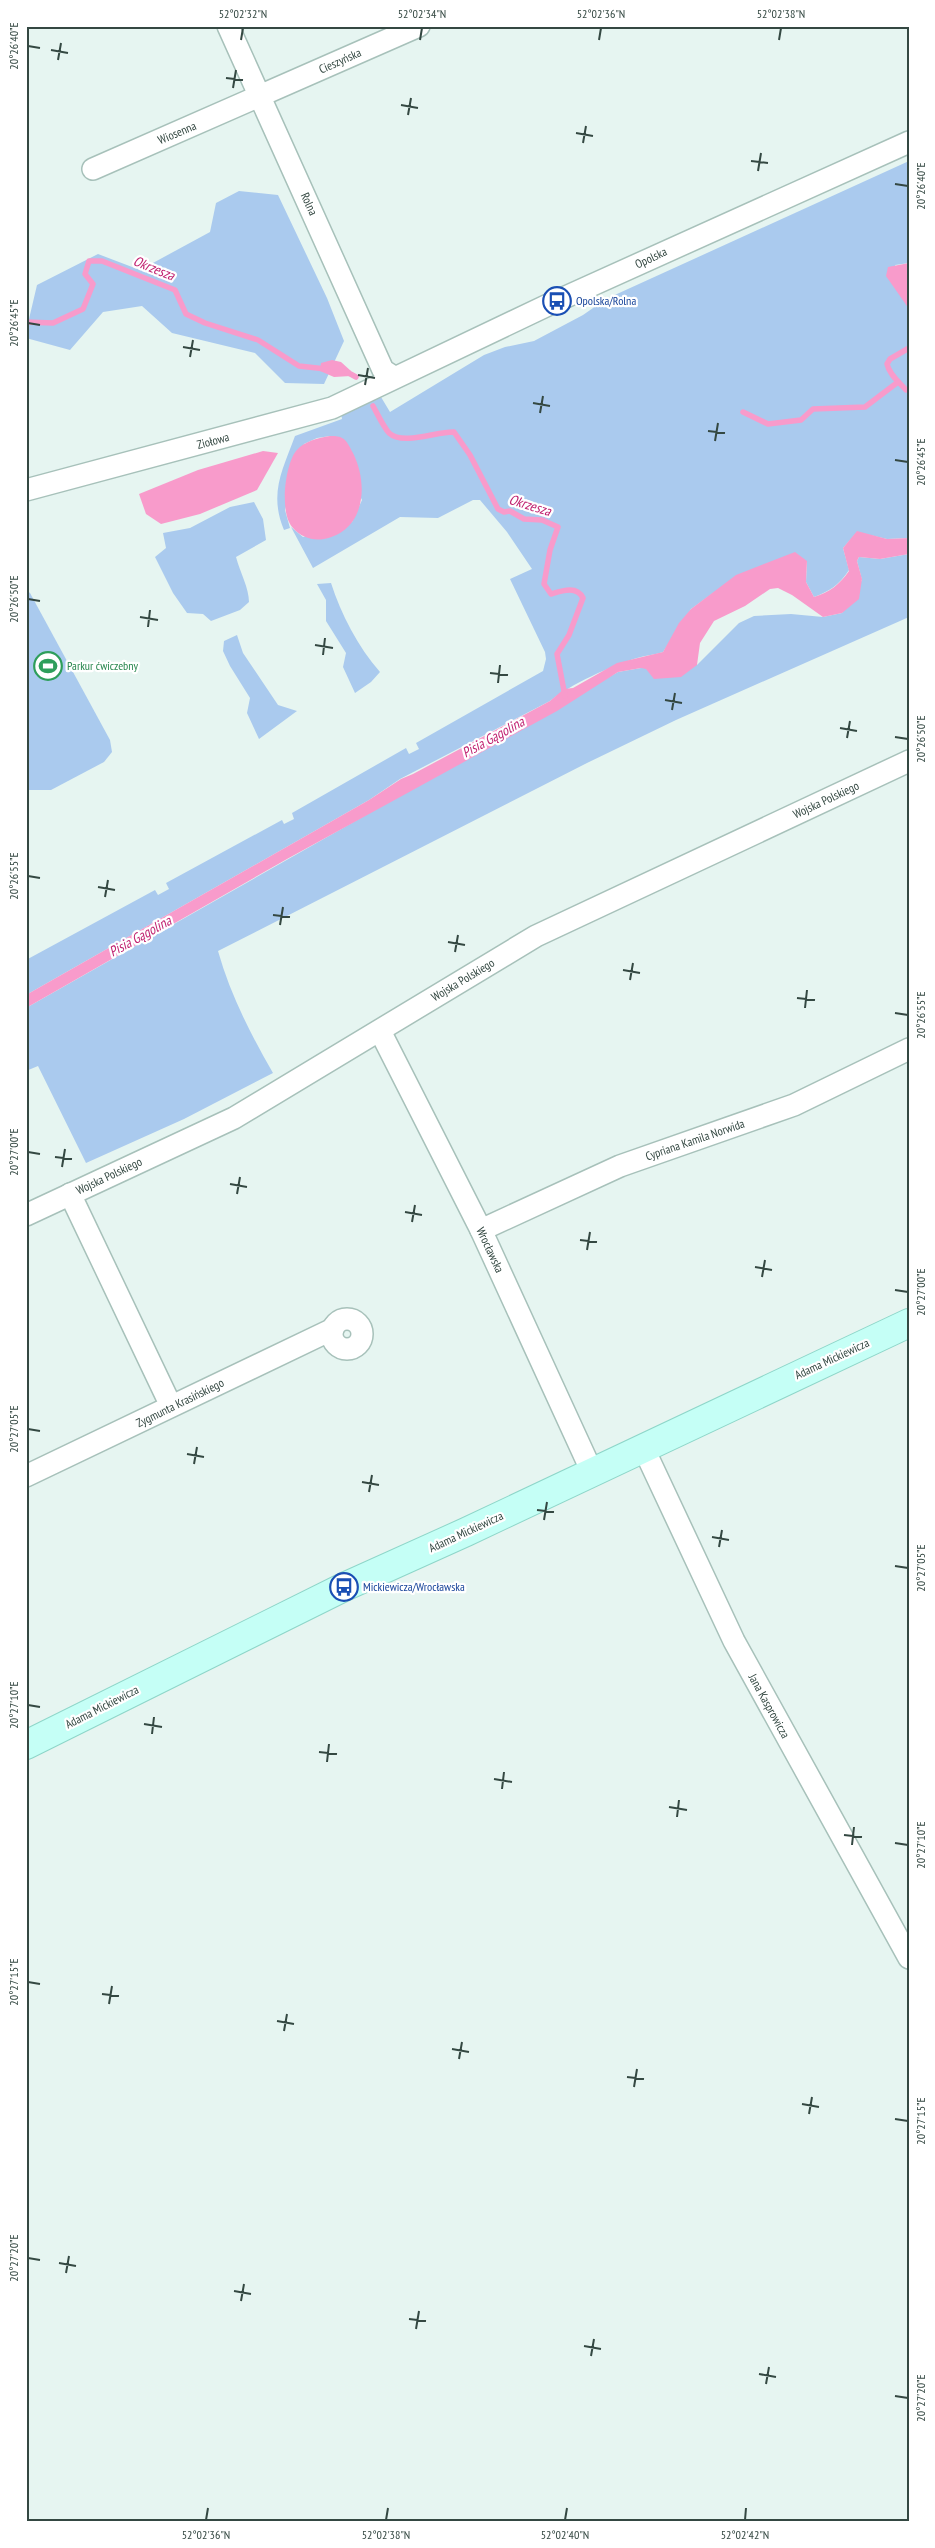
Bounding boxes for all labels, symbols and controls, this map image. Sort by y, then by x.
text: 52°02'32"N [219,6,267,21]
text: 52°02'34"N [398,6,446,21]
text: 52°02'36"N [577,6,625,21]
text: 52°02'38"N [757,6,805,21]
text: 20°26'40"E [6,22,21,70]
street label: Cieszyńska [316,45,363,76]
street label: Wiosenna [155,118,198,147]
text: 20°26'40"E [913,162,928,210]
street label: Rolna [298,190,321,218]
street label: Opolska [633,244,669,271]
water label: Okrzesza [131,252,179,285]
bus stop icon: Opolska/Rolna [542,286,572,316]
place label: Opolska/Rolna [576,293,636,308]
text: 20°26'45"E [6,299,21,347]
street label: Ziołowa [195,429,231,452]
text: 20°26'45"E [913,438,928,486]
water label: Okrzesza [507,490,555,520]
text: 20°26'50"E [6,575,21,623]
sports icon: Parkur ćwiczebny [33,651,63,681]
place label: Parkur ćwiczebny [67,658,139,673]
water label: Pisia Gągolina [459,712,528,761]
text: 20°26'50"E [913,715,928,763]
street label: Wojska Polskiego [790,778,861,821]
text: 20°26'55"E [6,852,21,900]
water label: Pisia Gągolina [106,911,175,960]
street label: Wojska Polskiego [428,955,497,1004]
text: 20°26'55"E [913,991,928,1039]
street label: Cypriana Kamila Norwida [643,1115,747,1164]
text: 20°27'00"E [6,1128,21,1176]
street label: Wojska Polskiego [73,1154,144,1197]
street label: Wrocławska [473,1225,508,1275]
text: 20°27'00"E [913,1268,928,1316]
street label: Adama Mickiewicza [792,1335,872,1382]
street label: Zygmunta Krasińskiego [133,1375,226,1430]
text: 20°27'05"E [6,1405,21,1453]
street label: Adama Mickiewicza [426,1508,506,1555]
text: 20°27'05"E [913,1544,928,1592]
bus stop icon: Mickiewicza/Wrocławska [329,1572,359,1602]
place label: Mickiewicza/Wrocławska [363,1579,465,1594]
street label: Jana Kasprowicza [745,1670,793,1741]
text: 20°27'10"E [6,1681,21,1729]
street label: Adama Mickiewicza [63,1682,141,1731]
text: 20°27'10"E [913,1821,928,1869]
text: 20°27'15"E [6,1958,21,2006]
text: 20°27'15"E [913,2097,928,2145]
text: 20°27'20"E [6,2234,21,2282]
text: 20°27'20"E [913,2374,928,2422]
text: 52°02'36"N [182,2527,230,2542]
text: 52°02'38"N [362,2527,410,2542]
text: 52°02'40"N [541,2527,589,2542]
text: 52°02'42"N [721,2527,769,2542]

